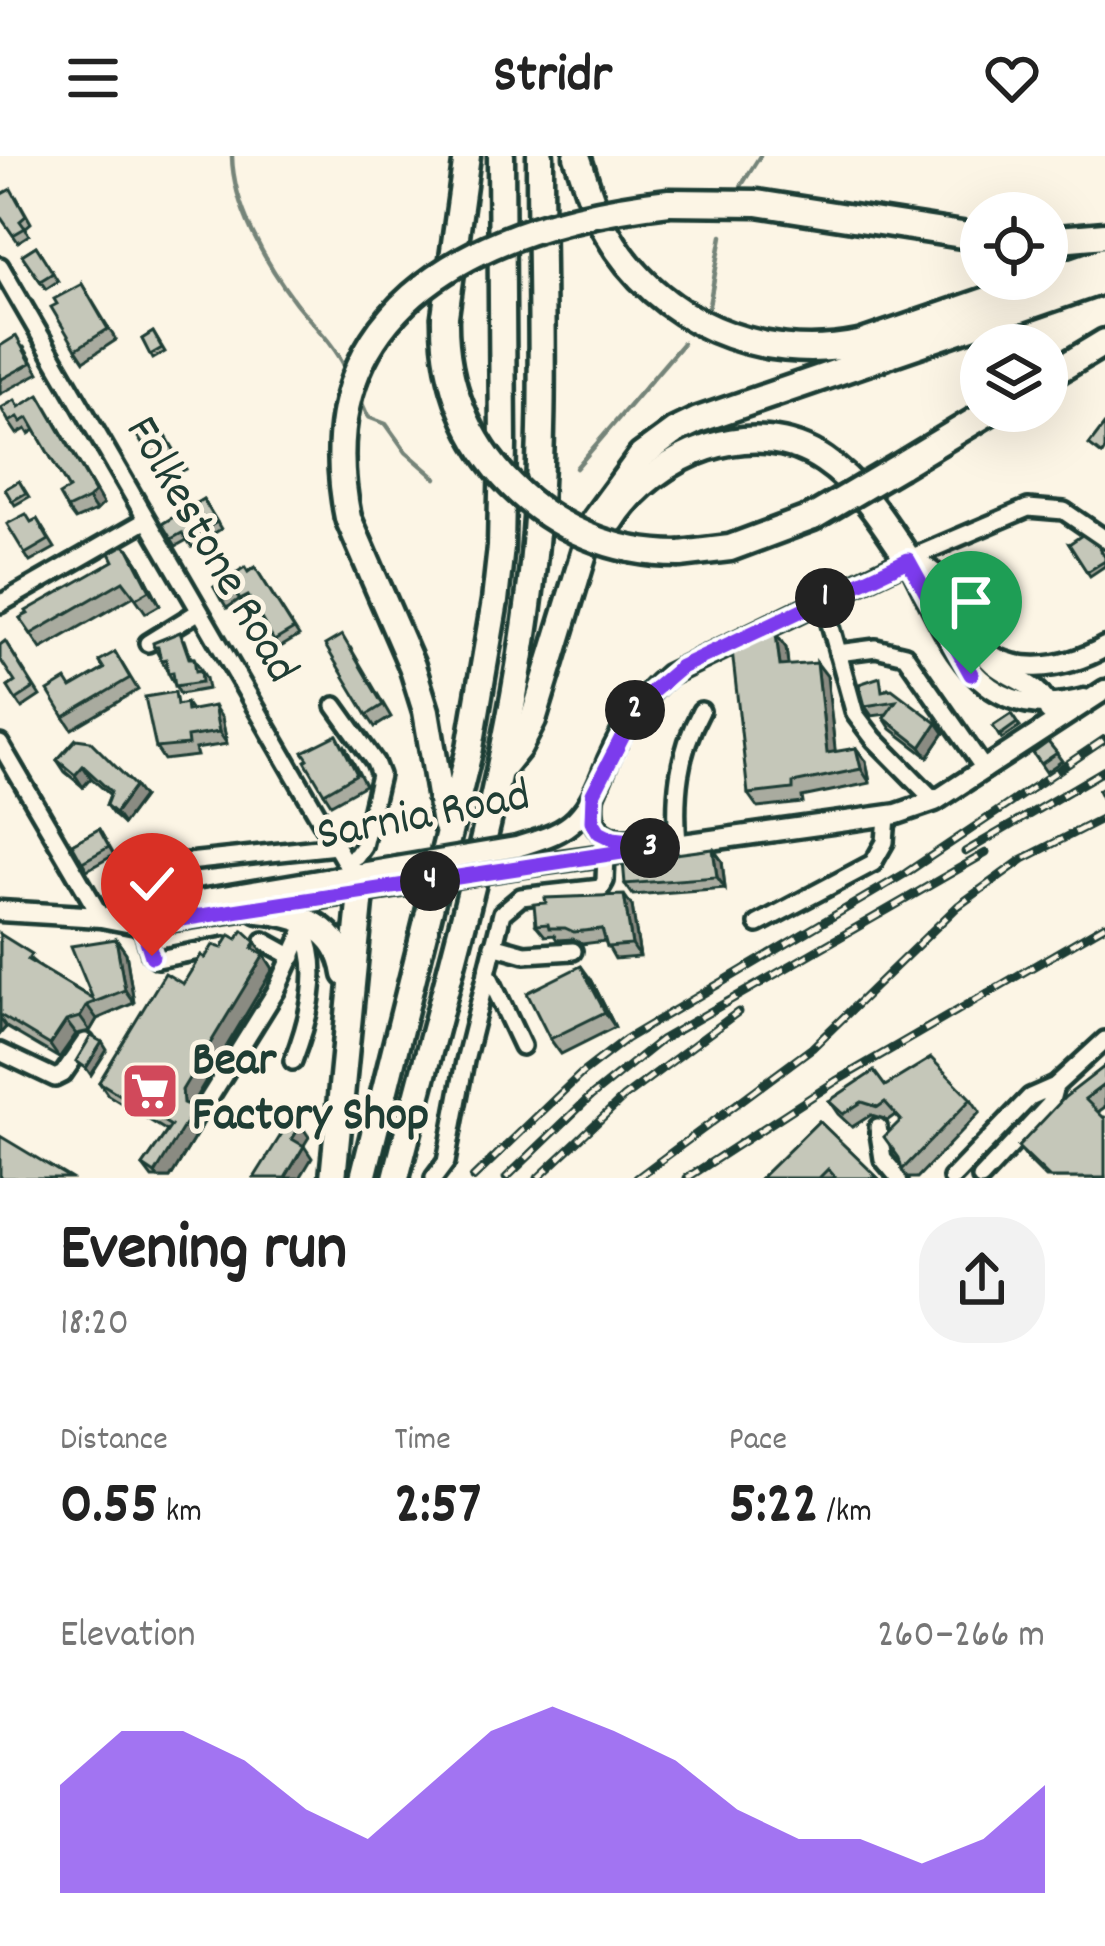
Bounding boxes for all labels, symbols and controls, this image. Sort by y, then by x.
text: Stridr [493,40,612,117]
icon: menu [60,45,126,111]
icon: heart [979,45,1045,111]
map controls [960,192,1068,432]
button: locate [960,192,1068,300]
button: layers [960,324,1068,432]
street label: Folkestone Road [105,405,313,697]
pin [920,551,1022,674]
pin: 1 [795,568,855,628]
icon: arrive [938,569,1004,635]
text: 1 [821,574,829,621]
pin: 2 [605,680,665,740]
text: 2 [628,686,642,733]
street label: Sarnia Road [312,764,536,872]
pin: 3 [620,818,680,878]
text: 3 [643,824,657,871]
pin [101,833,203,956]
icon: check [119,851,185,917]
pin: 4 [400,851,460,911]
text: 4 [423,857,437,904]
place label: Bear Factory Shop [192,1029,429,1153]
supermarket icon: Bear Factory Shop [119,1060,181,1122]
text: Evening run [60,1206,347,1300]
button: share [919,1217,1045,1343]
text: 18:20 [60,1298,129,1353]
text: Distance [60,1418,168,1465]
text: Time [394,1418,451,1465]
text: Pace [729,1418,787,1465]
text: 0.55 [60,1465,158,1551]
text: 2:57 [394,1465,481,1551]
text: 5:22 [729,1465,819,1551]
text: km [158,1490,202,1537]
text: /km [819,1490,872,1537]
text: Elevation [60,1610,196,1665]
text: 260–266 m [877,1610,1045,1665]

